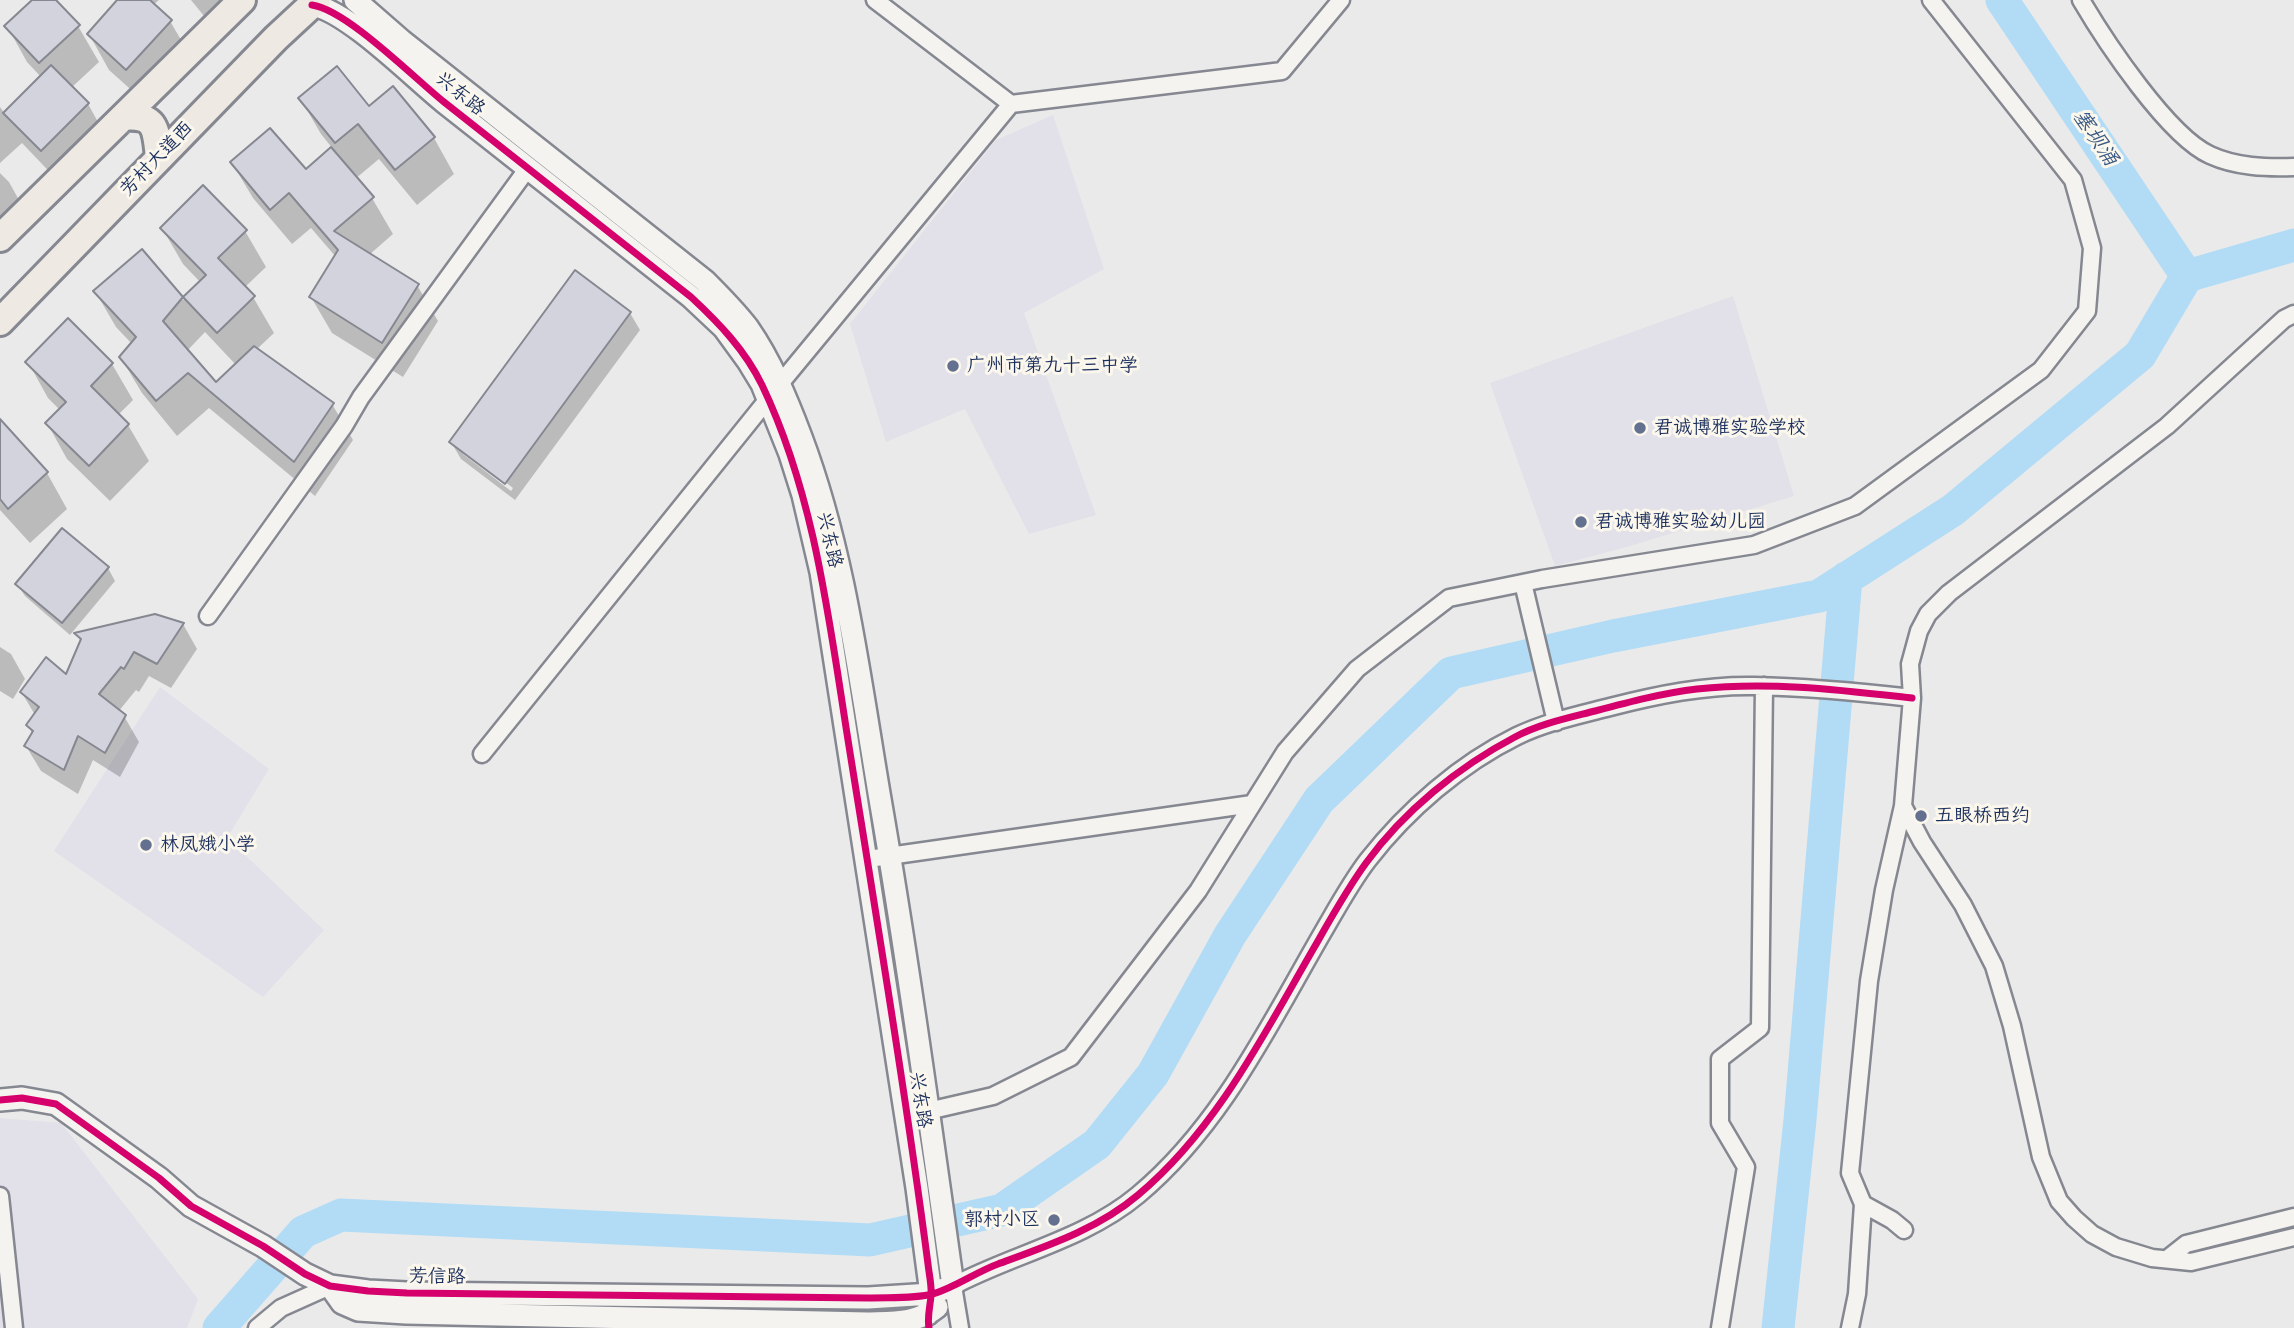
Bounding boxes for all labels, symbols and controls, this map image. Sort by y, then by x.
street label: 兴东路 [431,67,489,121]
water label: 塞坝涌 [2067,105,2123,171]
street label: 芳村大道西 [116,117,198,201]
place label: 广州市第九十三中学 [967,355,1138,377]
marker: 广州市第九十三中学 [945,358,961,374]
place label: 君诚博雅实验学校 [1654,417,1806,439]
marker: 君诚博雅实验学校 [1632,420,1648,436]
street label: 兴东路 [811,510,847,570]
place label: 君诚博雅实验幼儿园 [1595,511,1766,533]
marker: 君诚博雅实验幼儿园 [1573,514,1589,530]
place label: 五眼桥西约 [1935,805,2030,827]
marker: 五眼桥西约 [1913,808,1929,824]
place label: 林凤娥小学 [160,834,255,856]
marker: 林凤娥小学 [138,837,154,853]
street label: 兴东路 [904,1070,936,1130]
place label: 郭村小区 [964,1209,1040,1231]
marker: 郭村小区 [1046,1212,1062,1228]
street label: 芳信路 [408,1265,466,1289]

